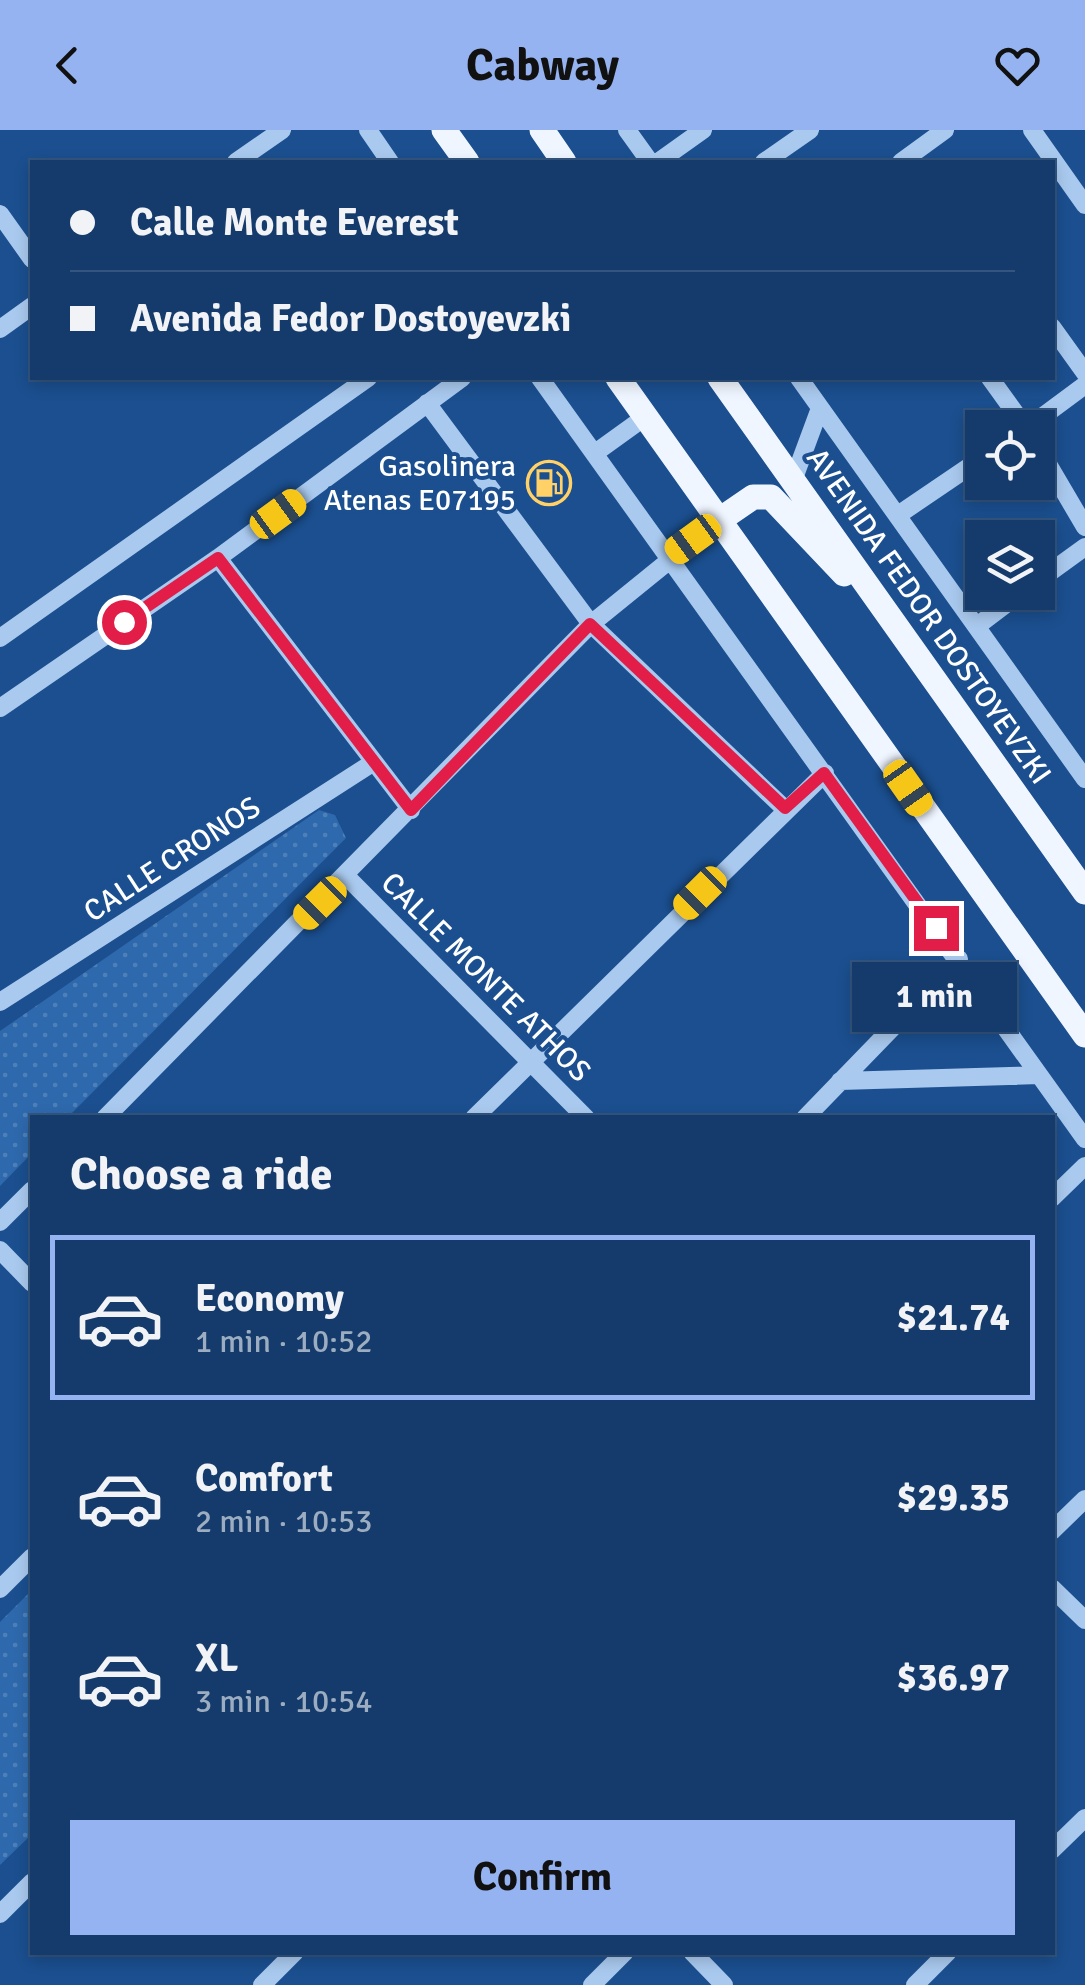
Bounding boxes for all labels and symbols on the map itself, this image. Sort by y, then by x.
street label: AVENIDA FEDOR DOSTOYEVZKI [798,441,1059,791]
place label: Gasolinera Atenas E07195 [324,448,516,519]
fuel station icon: Gasolinera Atenas E07195 [526,460,572,506]
car [245,484,311,544]
car [660,509,726,569]
route start [102,600,147,645]
car [879,755,937,821]
street label: CALLE CRONOS [77,789,267,930]
car [668,861,732,925]
street label: CALLE MONTE ATHOS [373,865,598,1090]
car [288,871,352,935]
route end [914,906,959,951]
callout: 1 min [854,963,1018,1033]

